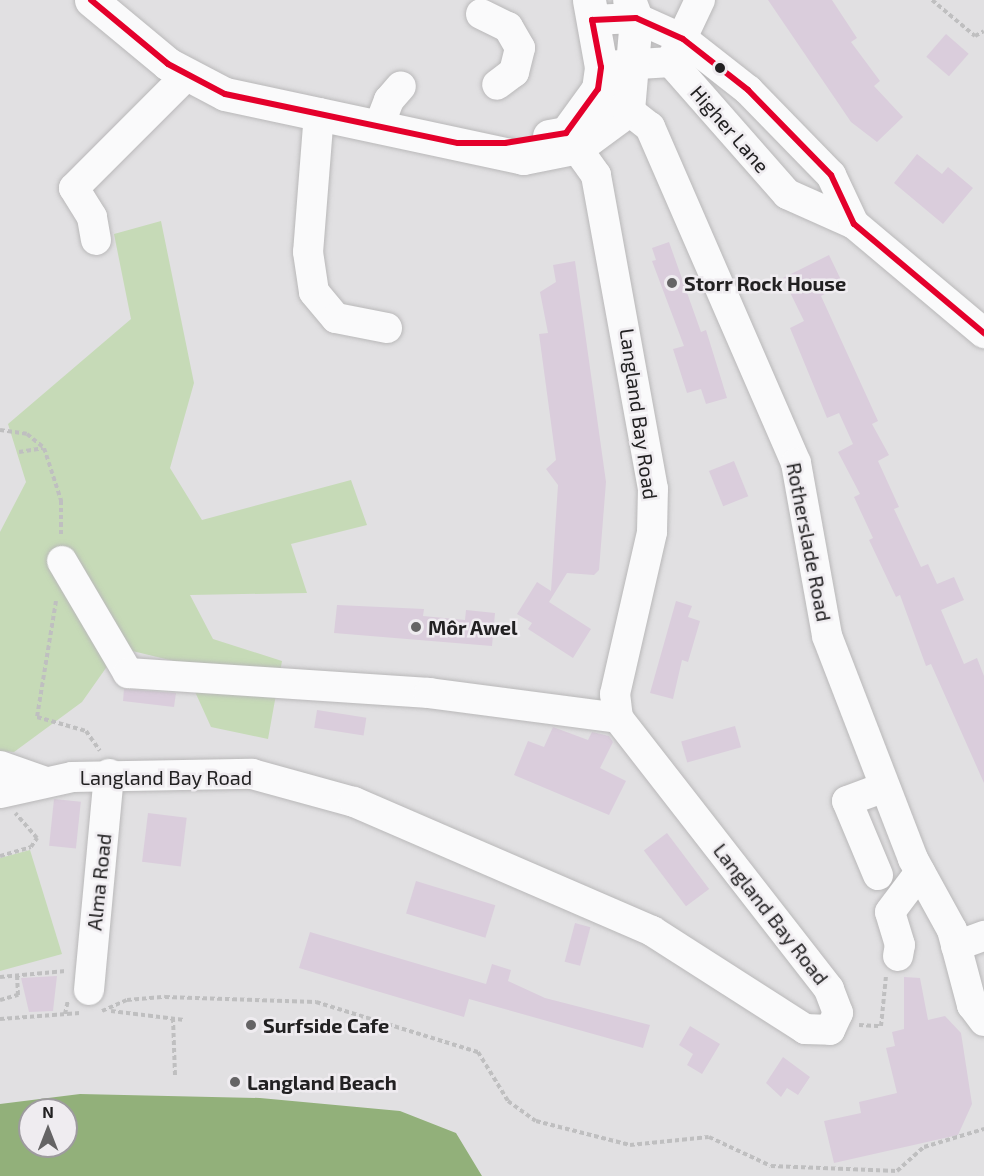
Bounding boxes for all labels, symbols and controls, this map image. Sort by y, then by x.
unlabelled marker [714,62,726,74]
street label: Higher Lane [686,80,774,178]
place label: Storr Rock House [684,271,847,295]
marker: Storr Rock House [665,276,679,290]
street label: Langland Bay Road [615,327,663,501]
street label: Rotherslade Road [782,460,836,624]
place label: Môr Awel [428,615,519,639]
marker: Môr Awel [409,620,423,634]
street label: Langland Bay Road [80,765,252,789]
street label: Alma Road [82,832,116,932]
street label: Langland Bay Road [708,838,834,990]
place label: Surfside Cafe [263,1013,389,1037]
marker: Surfside Cafe [244,1018,258,1032]
place label: Langland Beach [247,1070,397,1094]
marker: Langland Beach [228,1075,242,1089]
north arrow [18,1098,78,1158]
text: N [42,1102,54,1121]

